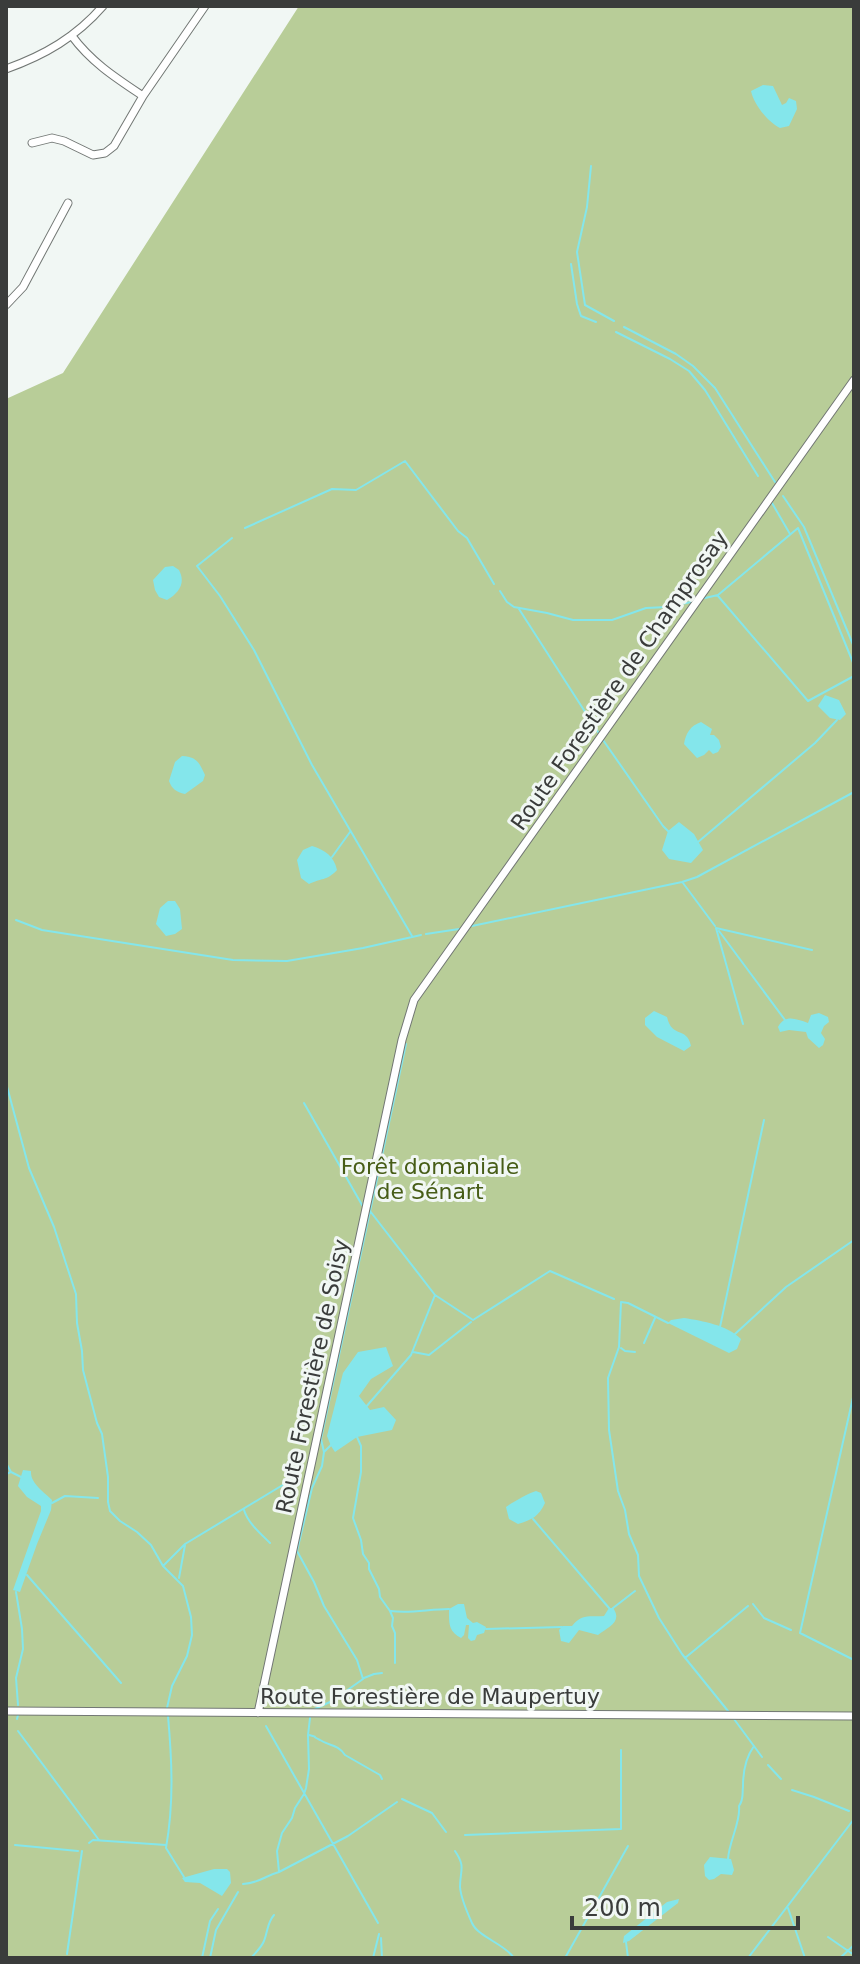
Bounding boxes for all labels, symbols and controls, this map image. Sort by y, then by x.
street label: Route Forestière de Champrosay [506,526,733,835]
park label: Forêt domaniale de Sénart [341,1154,519,1204]
street label: Route Forestière de Soisy [271,1237,354,1515]
street label: Route Forestière de Maupertuy [260,1684,600,1709]
scale bar [572,1880,798,1930]
text: 200 m [584,1894,661,1922]

